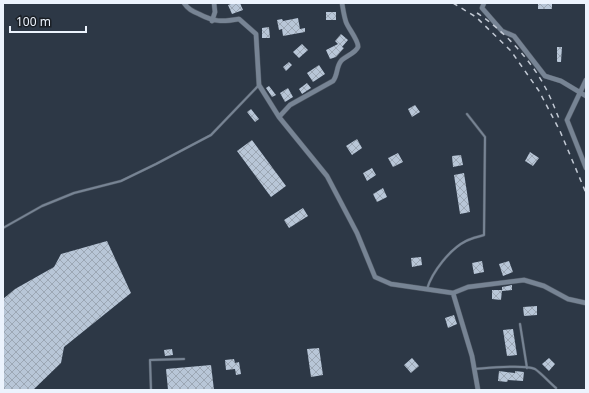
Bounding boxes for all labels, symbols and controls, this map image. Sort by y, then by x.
scale bar [10,8,86,34]
text: 100 m [16,13,51,30]

